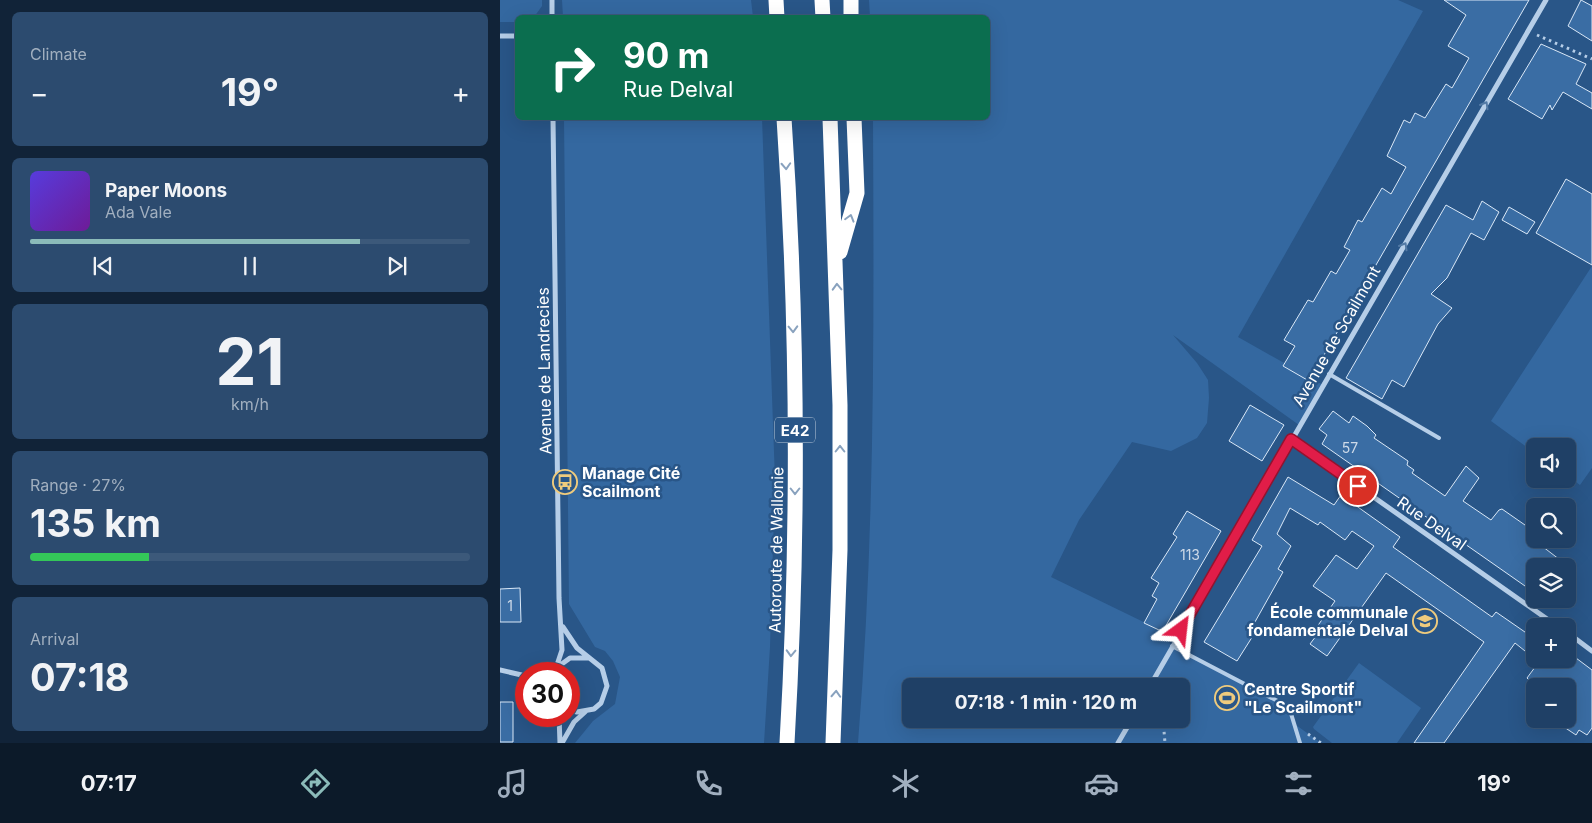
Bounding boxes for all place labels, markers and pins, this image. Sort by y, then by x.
place label: Manage Cité Scailmont [582,463,680,501]
pin [1337,465,1379,507]
bus stop icon: Manage Cité Scailmont [552,469,578,495]
place label: École communale fondamentale Delval [1247,602,1408,640]
school or university icon: École communale fondamentale Delval [1412,608,1438,634]
place label: Centre Sportif "Le Scailmont" [1244,679,1362,717]
sports icon: Centre Sportif "Le Scailmont" [1214,685,1240,711]

